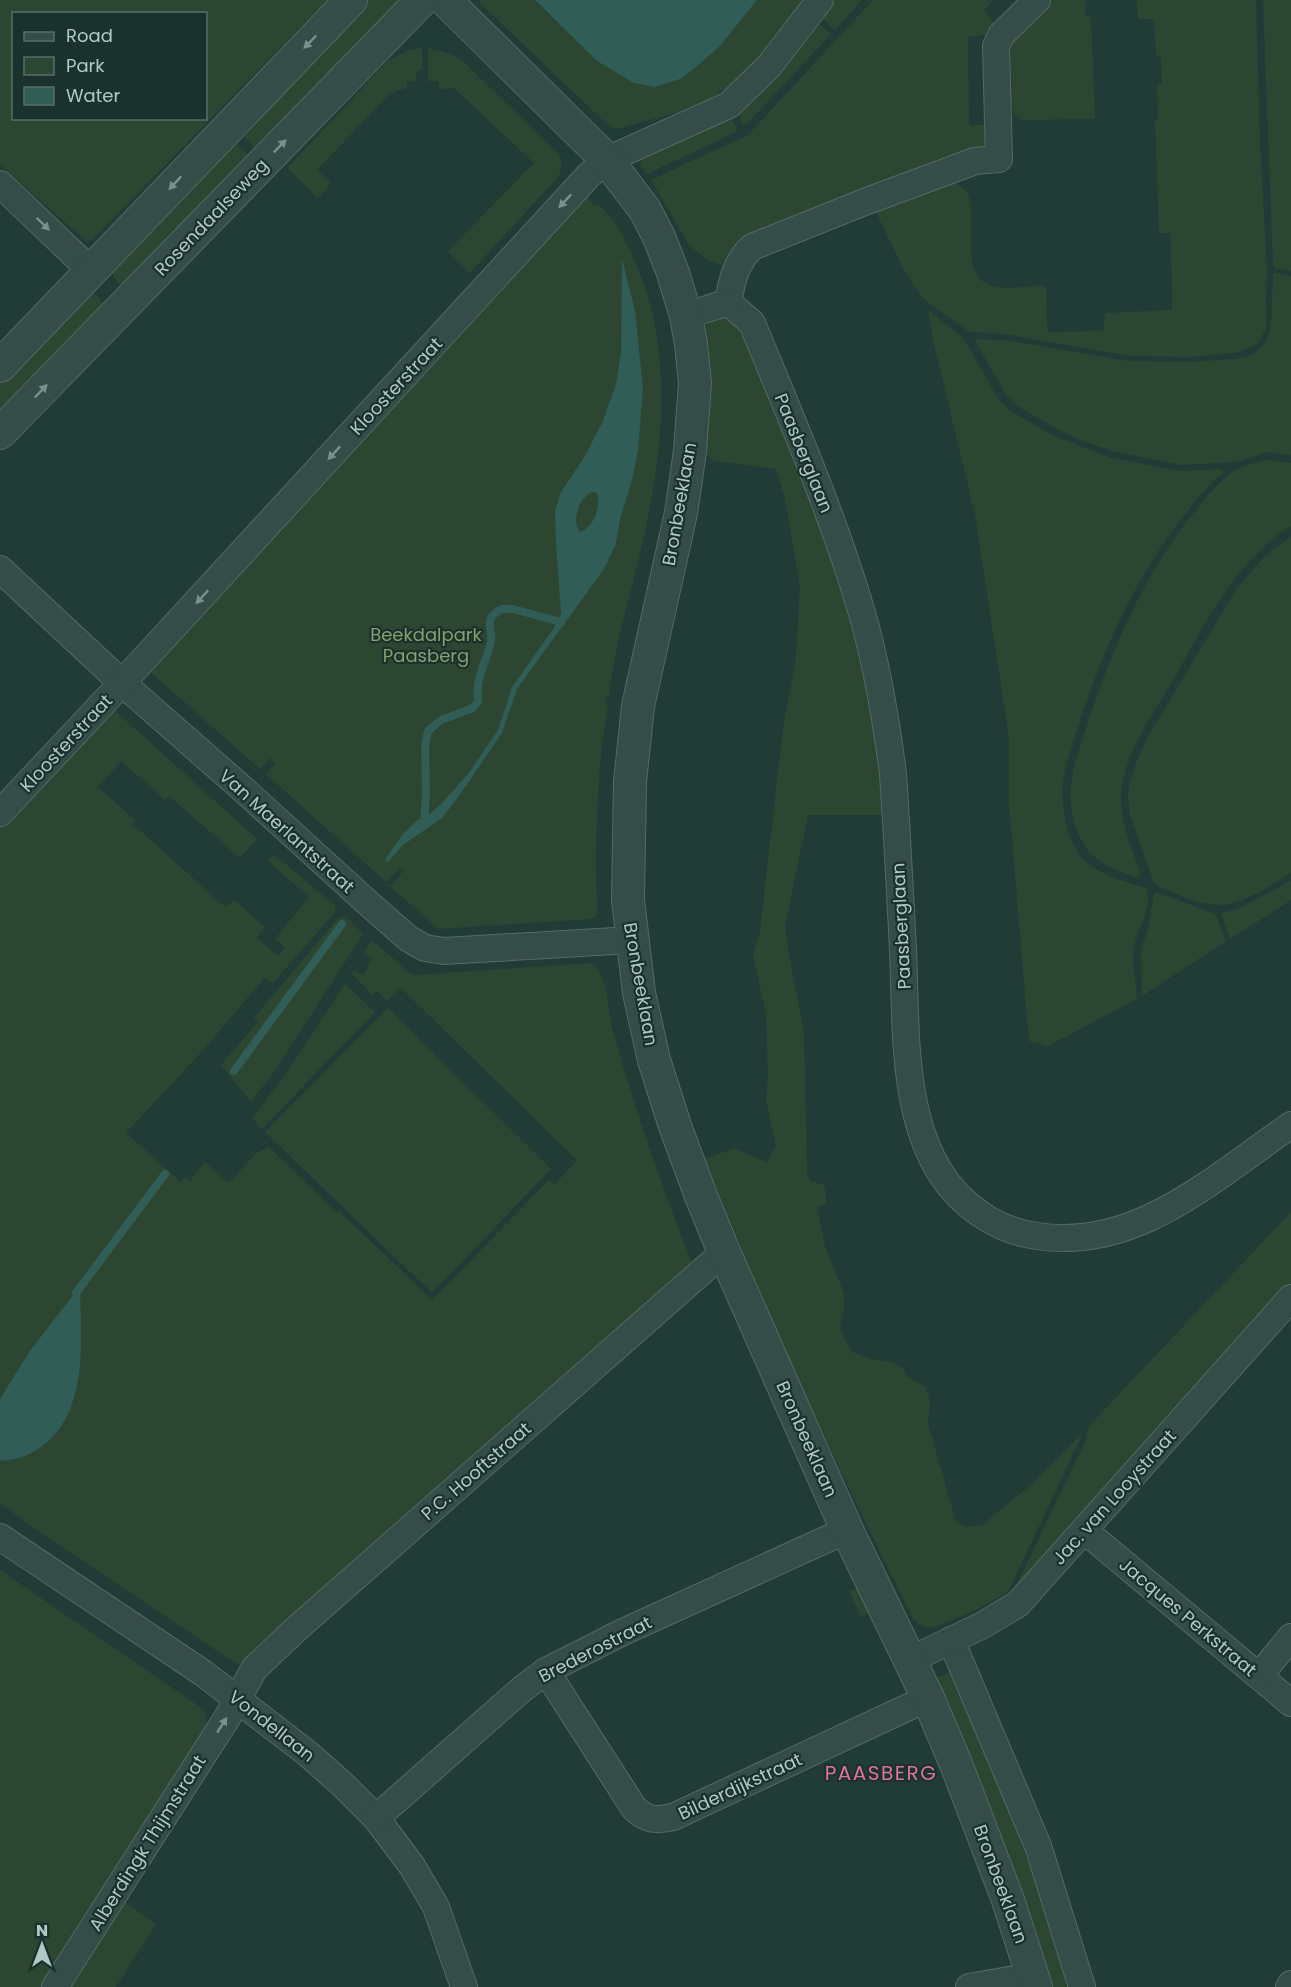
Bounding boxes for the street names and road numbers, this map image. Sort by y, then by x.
street label: Rosendaalseweg [148,153,274,281]
street label: Kloosterstraat [344,332,448,440]
street label: Paasberglaan [769,390,839,516]
street label: Bronbeeklaan [656,440,702,568]
street label: Kloosterstraat [14,689,118,797]
street label: Van Maerlantstraat [214,763,360,899]
street label: Paasberglaan [885,862,917,990]
street label: Bronbeeklaan [618,920,664,1048]
street label: Bronbeeklaan [770,1377,844,1501]
street label: P.C. Hooftstraat [416,1416,536,1526]
street label: Jac. van Looystraat [1046,1424,1182,1570]
street label: Jacques Perkstraat [1114,1552,1262,1682]
street label: Brederostraat [534,1610,656,1688]
street label: Vondellaan [224,1684,320,1768]
street label: Bilderdijkstraat [674,1746,806,1826]
street label: Alberdingk Thijmstraat [83,1750,211,1936]
street label: Bronbeeklaan [968,1821,1034,1947]

